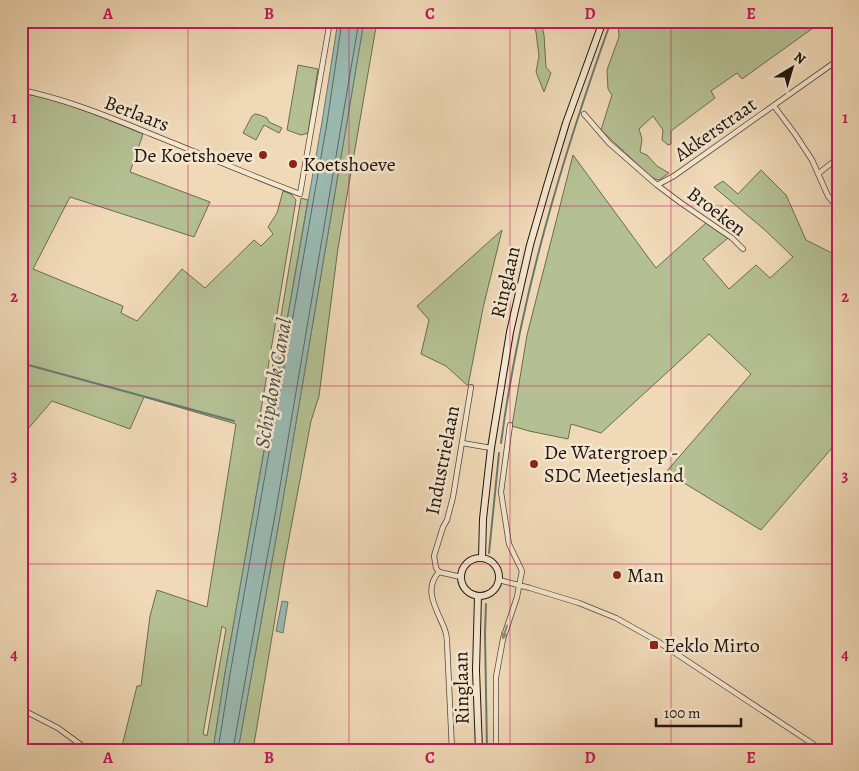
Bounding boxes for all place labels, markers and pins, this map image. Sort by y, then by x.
place label: De Koetshoeve [133,142,253,169]
marker: De Koetshoeve [257,149,269,161]
place label: Koetshoeve [303,151,396,178]
marker: Koetshoeve [287,158,299,170]
place label: De Watergroep - SDC Meetjesland [544,439,684,489]
marker: De Watergroep - SDC Meetjesland [528,458,540,470]
place label: Man [627,562,664,589]
marker: Man [611,569,623,581]
place label: Eeklo Mirto [664,632,760,659]
marker: Eeklo Mirto [648,639,660,651]

